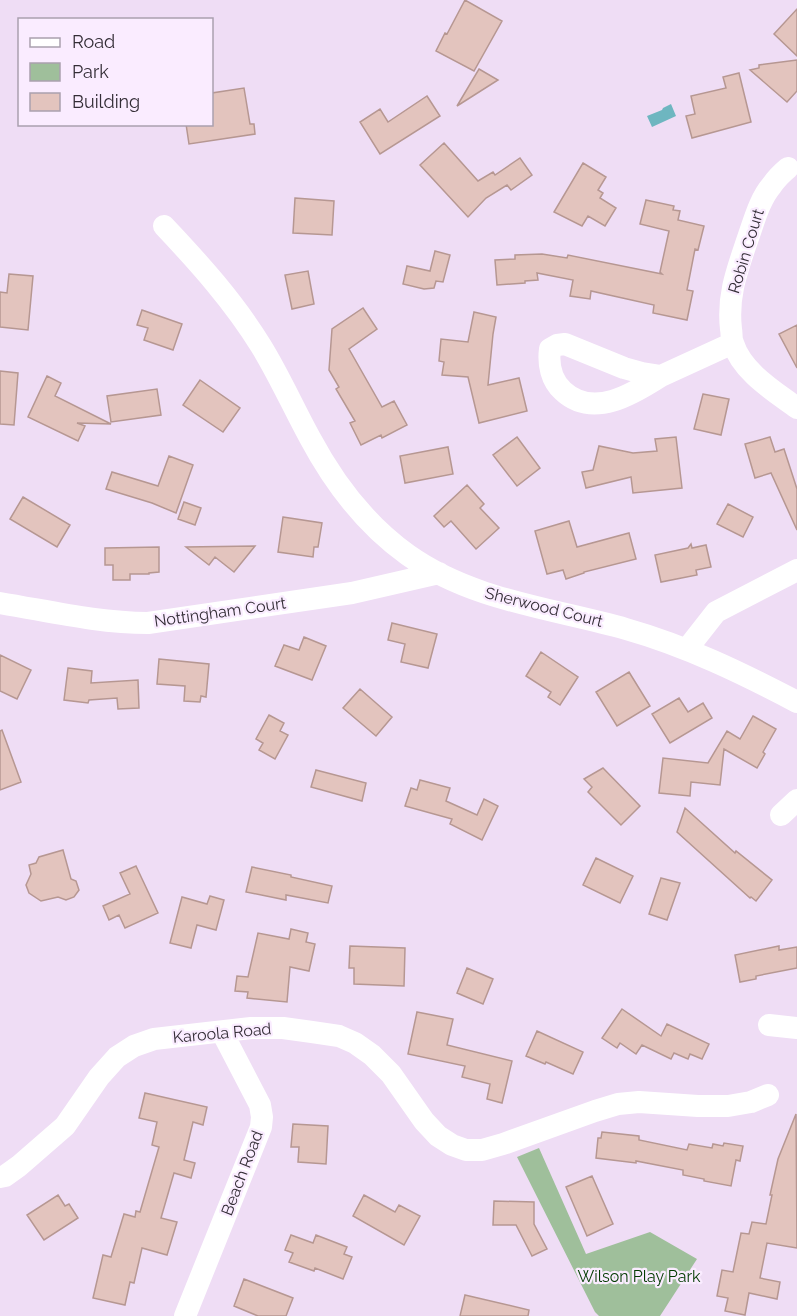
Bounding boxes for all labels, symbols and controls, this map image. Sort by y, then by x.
legend [18,18,213,126]
text: Road [72,31,115,52]
text: Park [72,61,109,82]
text: Building [72,91,140,112]
street label: Robin Court [724,206,768,296]
street label: Sherwood Court [483,583,606,631]
street label: Nottingham Court [153,593,288,631]
street label: Karoola Road [172,1019,272,1047]
street label: Beach Road [217,1128,267,1218]
park label: Wilson Play Park [578,1267,701,1286]

